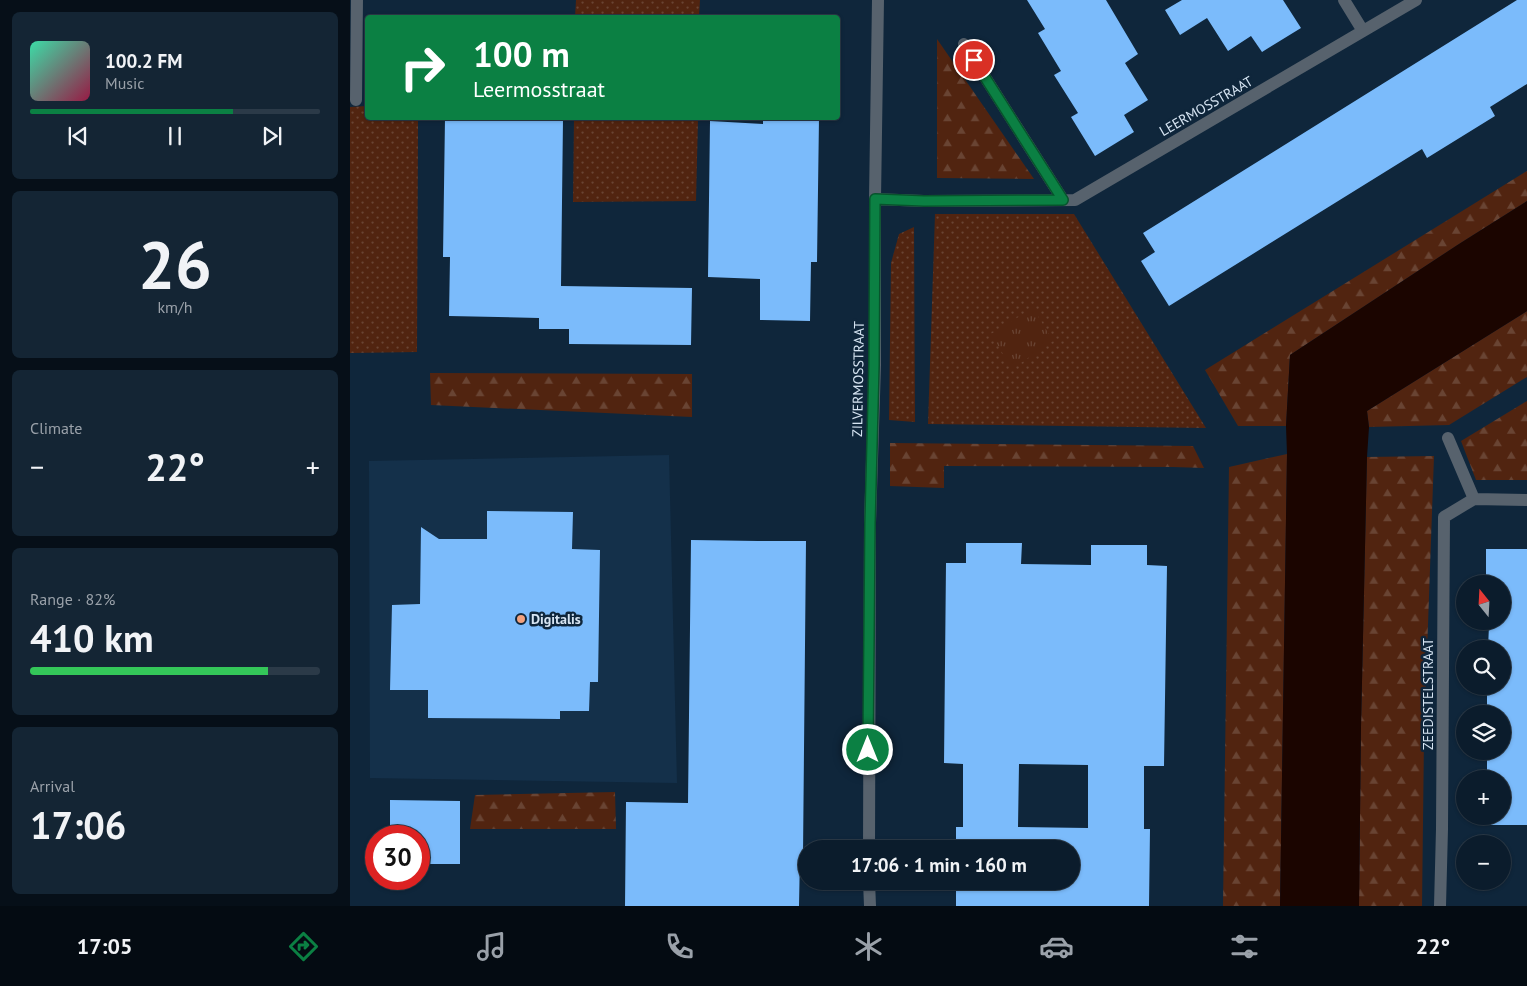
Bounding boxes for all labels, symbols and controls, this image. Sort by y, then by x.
text: 100 m [473,31,570,77]
icon: right [390,35,455,100]
pin [953,39,995,81]
icon: arrive [960,46,988,74]
text: 100.2 FM [105,49,182,73]
street label: LEERMOSSTRAAT [1156,72,1256,140]
text: Music [105,73,145,93]
text: Leermosstraat [473,75,605,103]
icon: previous [64,122,92,150]
icon: pause [161,122,189,150]
icon: next [258,122,286,150]
text: 26 [138,222,212,306]
text: km/h [157,297,193,317]
street label: ZILVERMOSSTRAAT [848,321,868,437]
text: Climate [30,418,82,438]
text: 22° [145,442,205,491]
text: − [30,448,44,485]
text: + [306,448,320,485]
north arrow [1456,575,1511,630]
map controls [1456,575,1511,890]
text: Range · 82% [30,589,115,609]
place label: Digitalis [531,610,581,628]
text: 410 km [30,613,154,662]
marker: Digitalis [515,613,527,625]
street label: ZEEDISTELSTRAAT [1419,638,1437,750]
button: search [1456,640,1511,695]
button: layers [1456,705,1511,760]
position arrow [841,723,893,775]
button: + [1456,770,1511,825]
text: Arrival [30,776,75,796]
text: 17:06 [30,800,126,849]
speed limit sign: 30 [365,825,430,890]
button: − [1456,835,1511,890]
text: 17:06 · 1 min · 160 m [851,853,1027,877]
icon: directions [286,929,321,964]
icon: music [474,929,509,964]
icon: phone [662,929,697,964]
icon: climate [851,929,886,964]
icon: car [1039,929,1074,964]
icon: filters [1227,929,1262,964]
text: 17:05 [77,932,132,960]
text: 22° [1416,932,1450,960]

